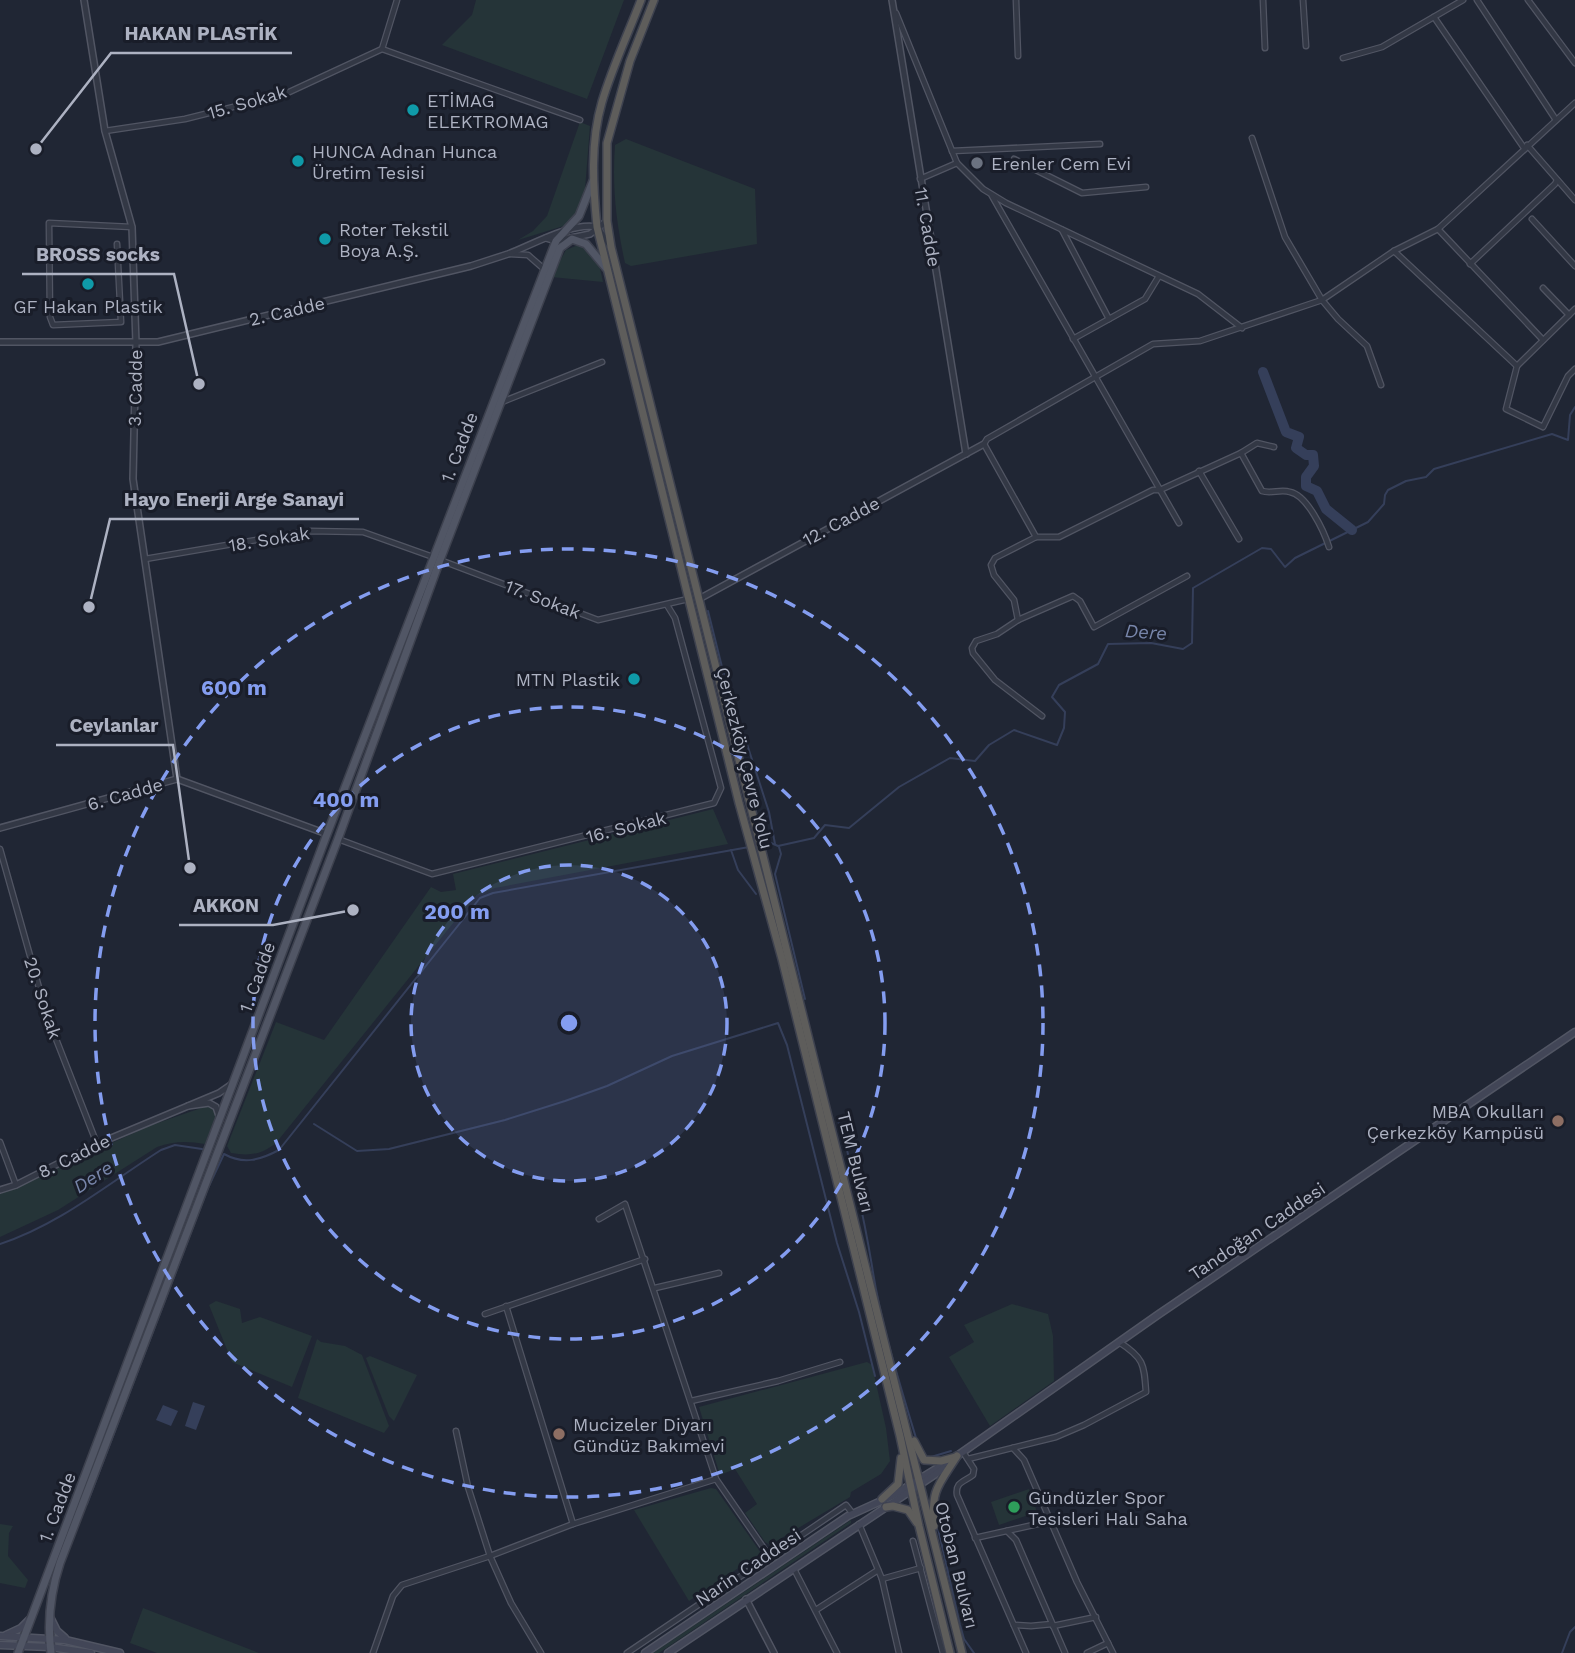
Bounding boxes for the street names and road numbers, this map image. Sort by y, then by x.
street label: 15. Sokak [205,81,289,123]
street label: 11. Cadde [911,186,945,268]
street label: 2. Cadde [247,292,327,330]
street label: 3. Cadde [124,349,146,427]
street label: 1. Cadde [436,409,482,485]
street label: 12. Cadde [799,492,883,550]
street label: 18. Sokak [227,522,311,556]
street label: 17. Sokak [502,575,584,623]
street label: Çerkezköy Çevre Yolu [712,665,778,851]
street label: 6. Cadde [85,773,165,815]
street label: 16. Sokak [584,807,668,847]
street label: 1. Cadde [235,939,279,1015]
street label: 20. Sokak [20,954,66,1042]
street label: TEM Bulvarı [833,1109,879,1215]
street label: 8. Cadde [35,1130,113,1182]
street label: Tandoğan Caddesi [1185,1178,1329,1284]
street label: 1. Cadde [34,1469,80,1545]
street label: Otoban Bulvarı [931,1499,983,1631]
street label: Narin Caddesi [691,1524,805,1610]

